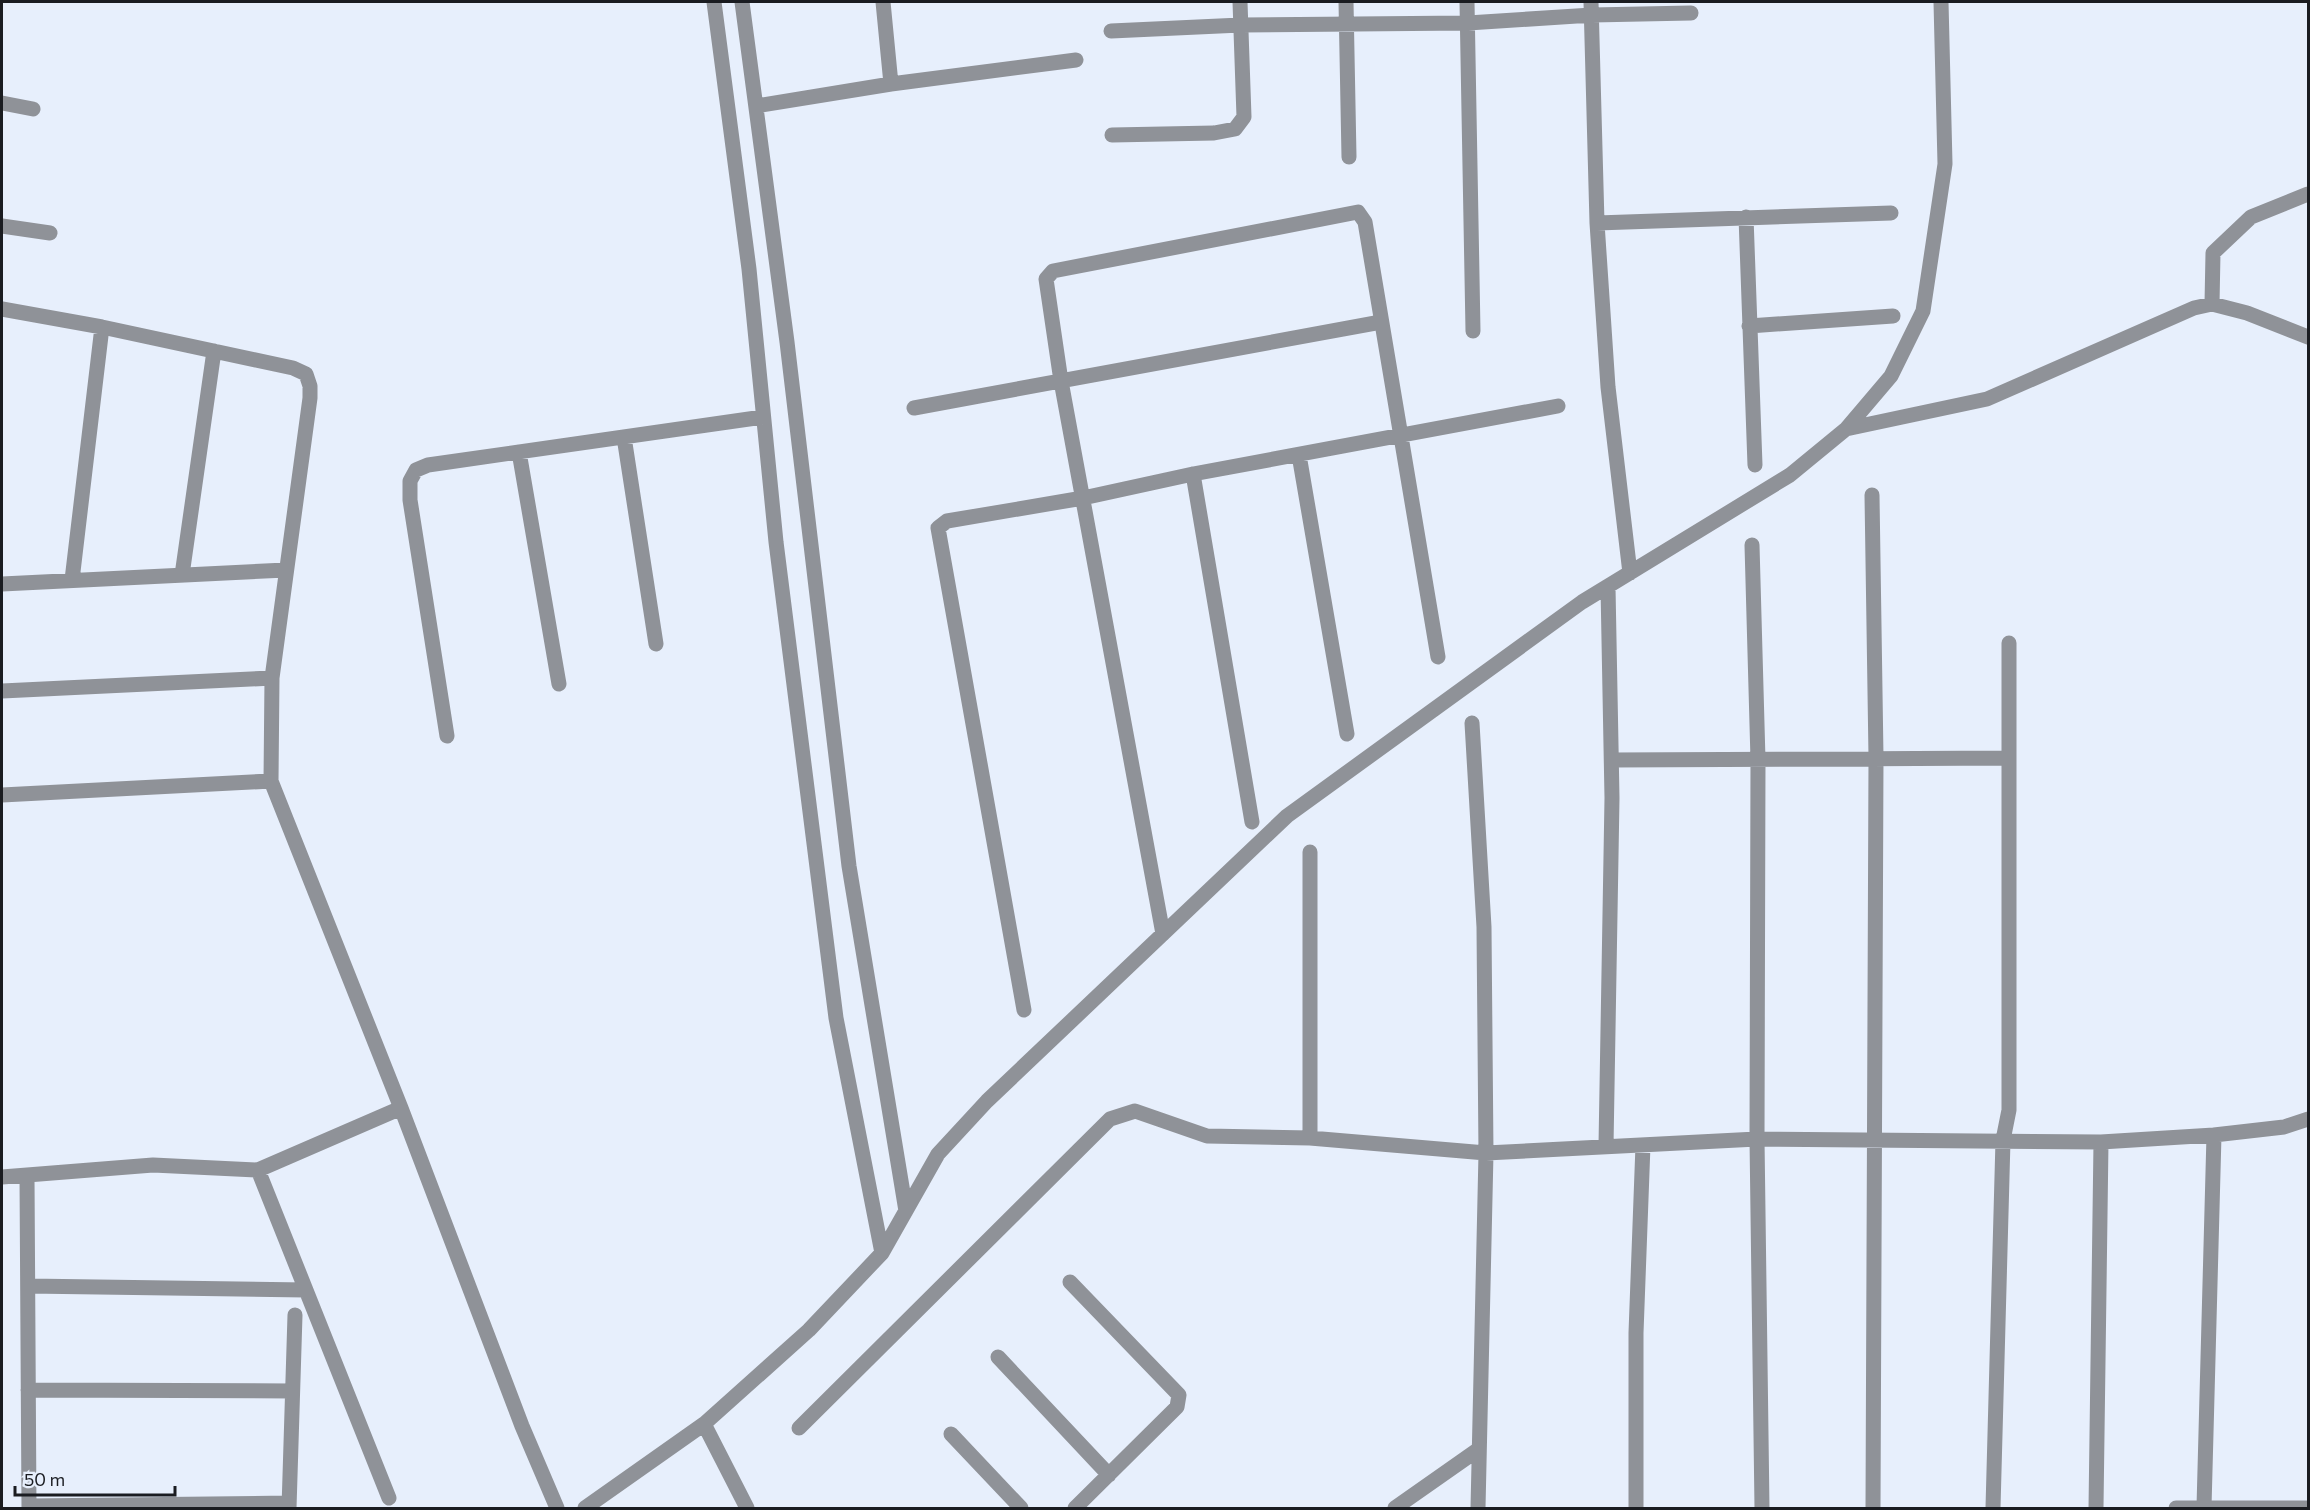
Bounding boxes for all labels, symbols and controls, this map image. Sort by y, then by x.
scale bar [15,1459,176,1497]
text: 50 m [24,1468,65,1490]

